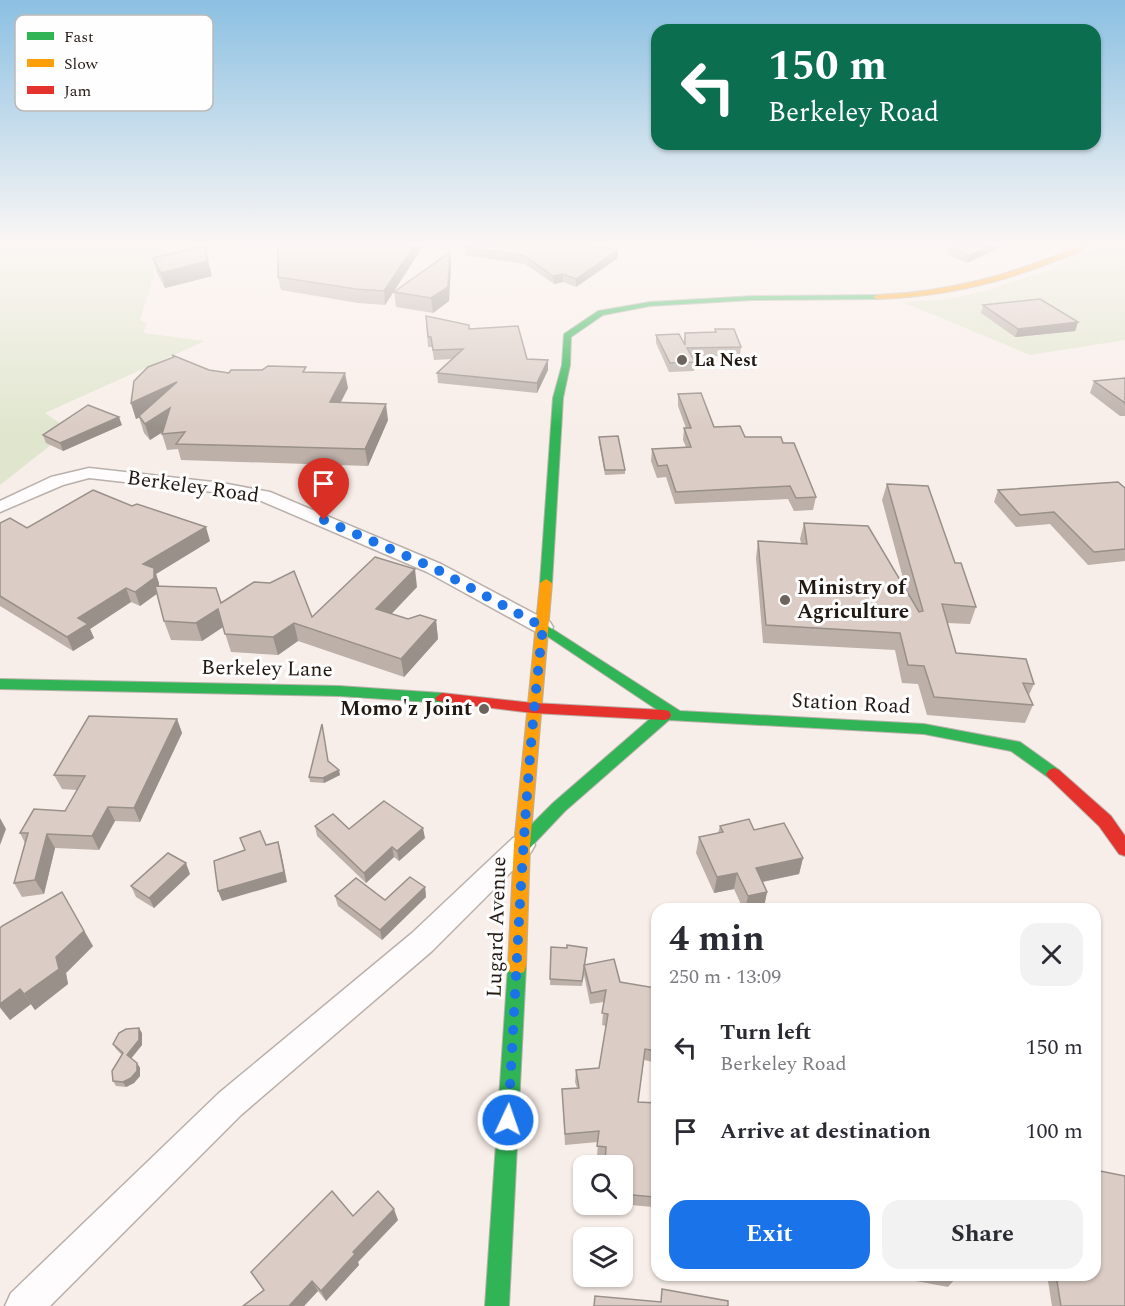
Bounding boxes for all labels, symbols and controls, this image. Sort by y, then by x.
legend [15,15,213,111]
text: Fast [64,25,94,49]
text: 150 m [768,35,887,98]
icon: left [669,48,747,126]
text: Slow [64,52,99,76]
text: Jam [64,79,92,103]
text: Berkeley Road [768,92,939,134]
place label: La Nest [694,347,758,374]
marker: La Nest [675,353,689,367]
pin [298,458,349,520]
street label: Berkeley Road [125,462,261,512]
icon: arrive [307,467,340,500]
place label: Ministry of Agriculture [797,572,909,628]
marker: Ministry of Agriculture [778,593,792,607]
street label: Berkeley Lane [201,652,333,686]
street label: Station Road [791,685,911,723]
place label: Momo'z Joint [340,693,472,725]
marker: Momo'z Joint [477,702,491,716]
street label: Lugard Avenue [479,856,515,998]
text: 4 min [669,912,765,967]
button: close [1020,923,1083,986]
text: 250 m · 13:09 [669,962,781,992]
text: Turn left [720,1016,812,1049]
icon: left [669,1031,702,1064]
text: 150 m [1026,1031,1083,1064]
text: Berkeley Road [720,1049,847,1079]
position arrow [476,1088,540,1152]
icon: arrive [669,1115,702,1148]
text: Arrive at destination [720,1115,931,1148]
text: 100 m [1026,1115,1083,1148]
map controls [573,1155,633,1287]
button: search [573,1155,633,1215]
button: Exit [669,1200,870,1269]
button: Share [882,1200,1083,1269]
button: layers [573,1227,633,1287]

